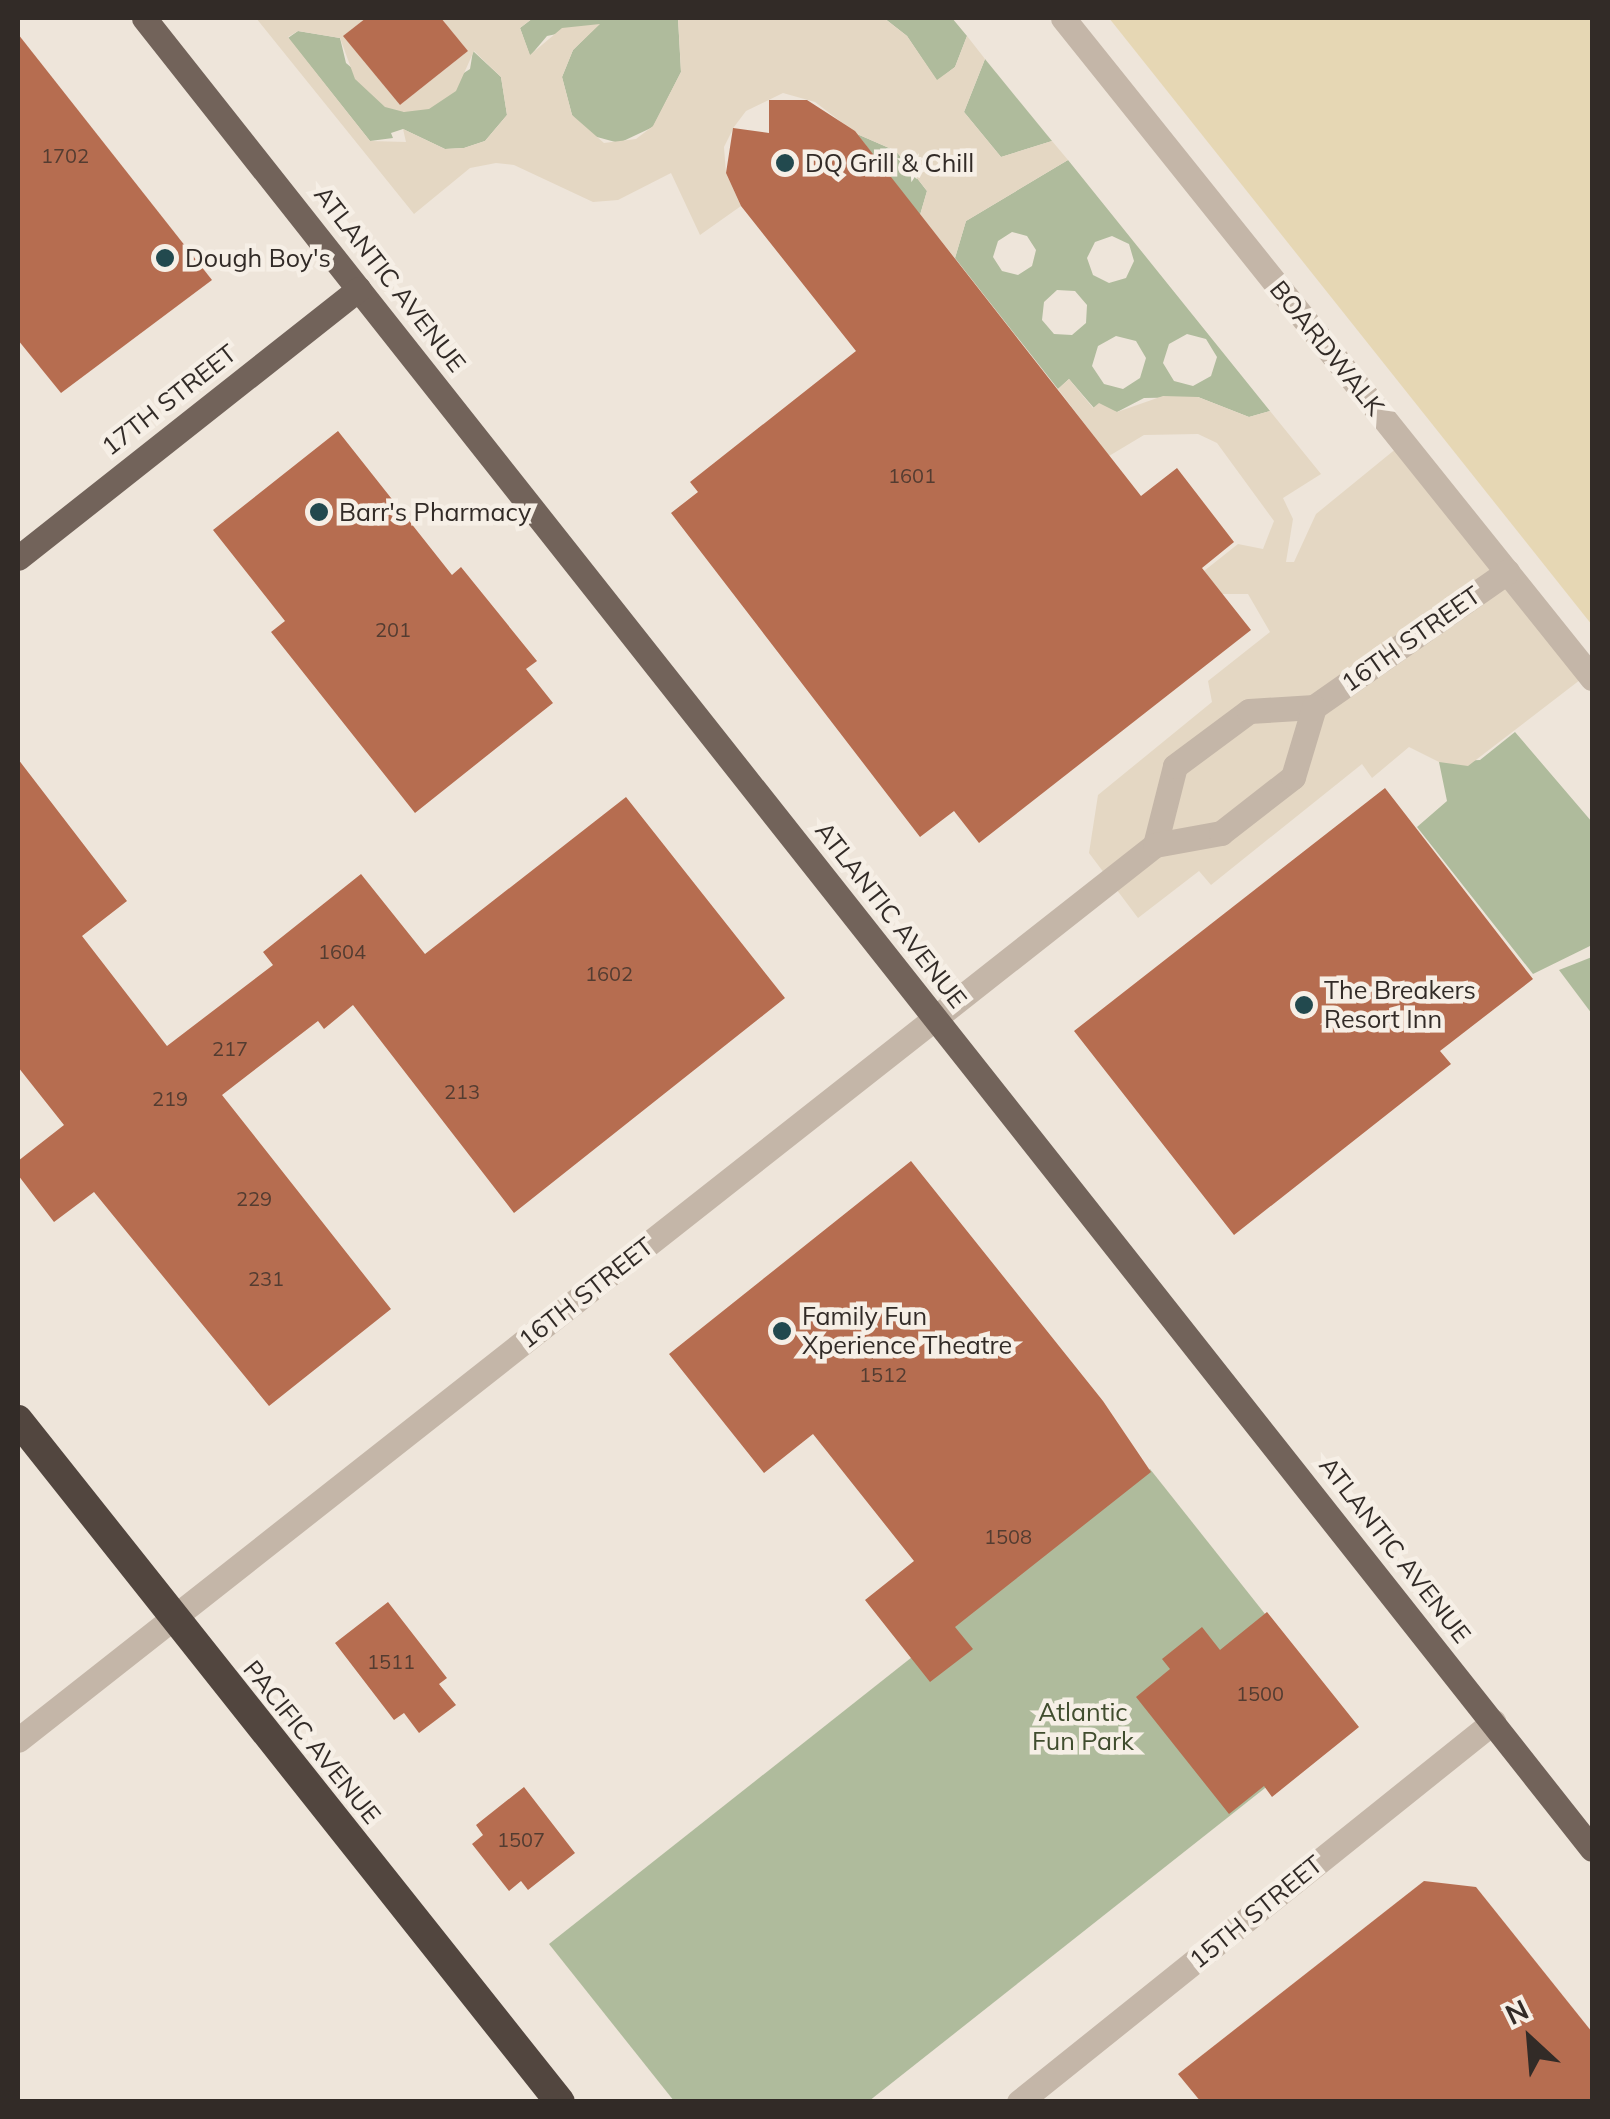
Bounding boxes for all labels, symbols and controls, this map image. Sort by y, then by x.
house number: 1702 [41,143,89,167]
place label: DQ Grill & Chill [805,148,974,178]
marker: DQ Grill & Chill [774,152,796,174]
street label: ATLANTIC AVENUE [308,180,472,378]
place label: Dough Boy's [185,243,331,273]
marker: Dough Boy's [154,247,176,269]
street label: BOARDWALK [1264,275,1390,421]
street label: 17TH STREET [96,338,242,462]
house number: 1601 [888,463,936,487]
place label: Barr's Pharmacy [339,497,531,527]
marker: Barr's Pharmacy [308,501,330,523]
street label: 16TH STREET [1336,580,1486,698]
house number: 201 [375,617,411,641]
street label: ATLANTIC AVENUE [809,816,973,1014]
house number: 1604 [318,939,366,963]
house number: 1602 [585,961,633,985]
place label: The Breakers Resort Inn [1324,976,1476,1035]
marker: The Breakers Resort Inn [1293,994,1315,1016]
house number: 217 [212,1036,248,1060]
house number: 213 [444,1079,480,1103]
house number: 219 [152,1086,188,1110]
house number: 229 [236,1186,272,1210]
street label: 16TH STREET [513,1231,659,1355]
house number: 231 [248,1266,284,1290]
place label: Family Fun Xperience Theatre [802,1302,1012,1361]
marker: Family Fun Xperience Theatre [771,1320,793,1342]
house number: 1512 [859,1362,907,1386]
street label: ATLANTIC AVENUE [1313,1451,1477,1649]
house number: 1508 [984,1524,1032,1548]
house number: 1511 [367,1649,415,1673]
street label: PACIFIC AVENUE [237,1654,387,1830]
house number: 1500 [1236,1681,1284,1705]
park label: Atlantic Fun Park [1032,1698,1134,1757]
house number: 1507 [497,1827,545,1851]
street label: 15TH STREET [1183,1849,1329,1975]
north arrow [1480,1989,1580,2089]
text: N [1499,1991,1534,2032]

